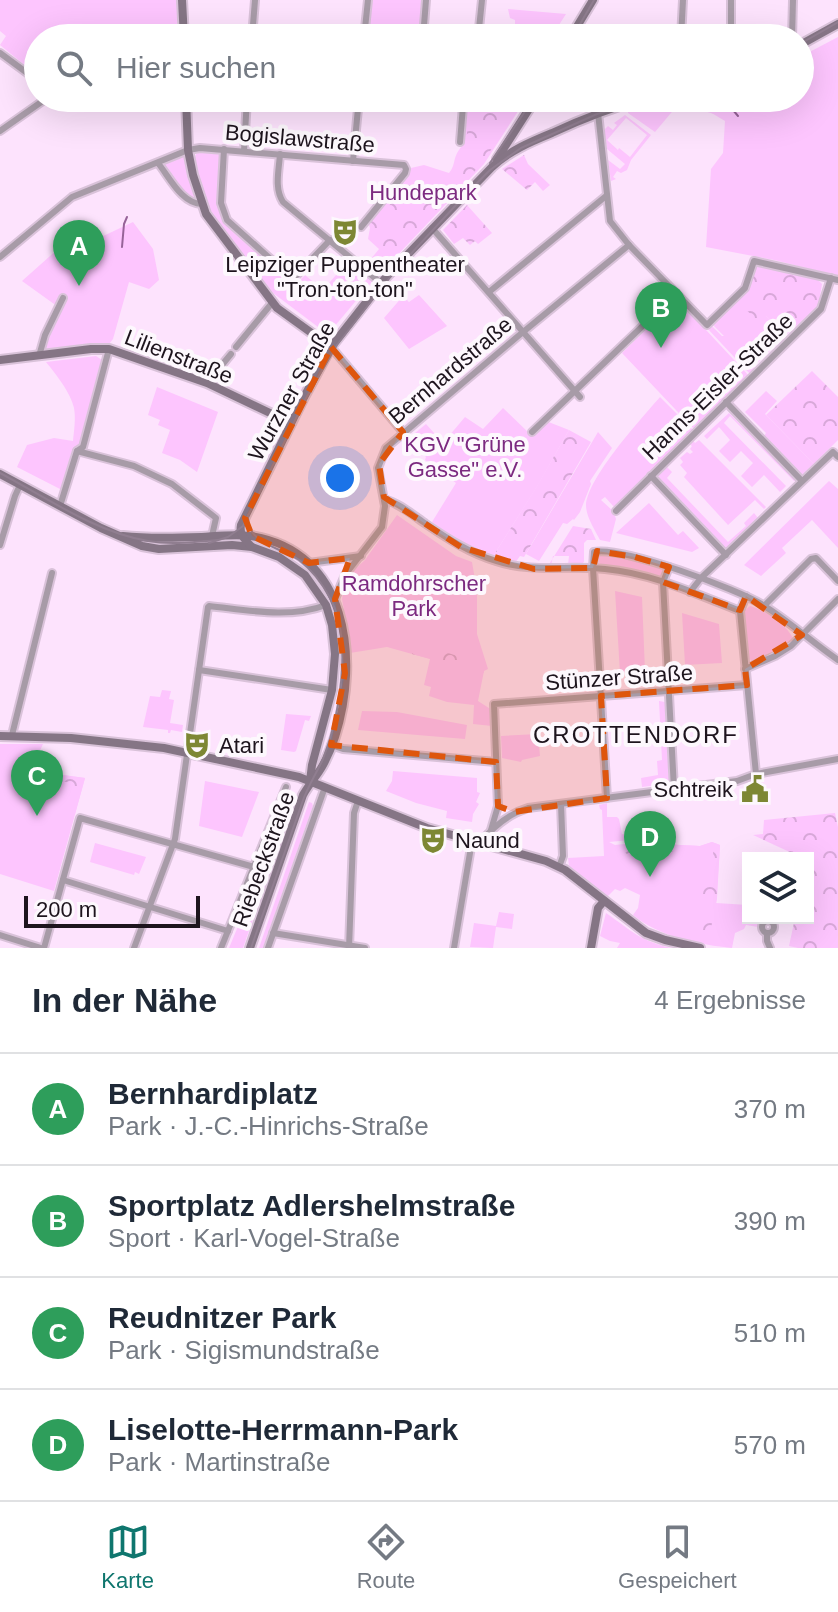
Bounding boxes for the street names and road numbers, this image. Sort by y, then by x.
street label: Bogislawstraße [224,119,376,158]
street label: Hanns-Eisler-Straße [637,308,798,465]
street label: Bernhardstraße [384,312,517,429]
street label: Wurzner Straße [243,317,340,465]
street label: Lilienstraße [121,324,236,389]
street label: Stünzer Straße [544,660,694,695]
street label: Riebeckstraße [227,788,299,930]

